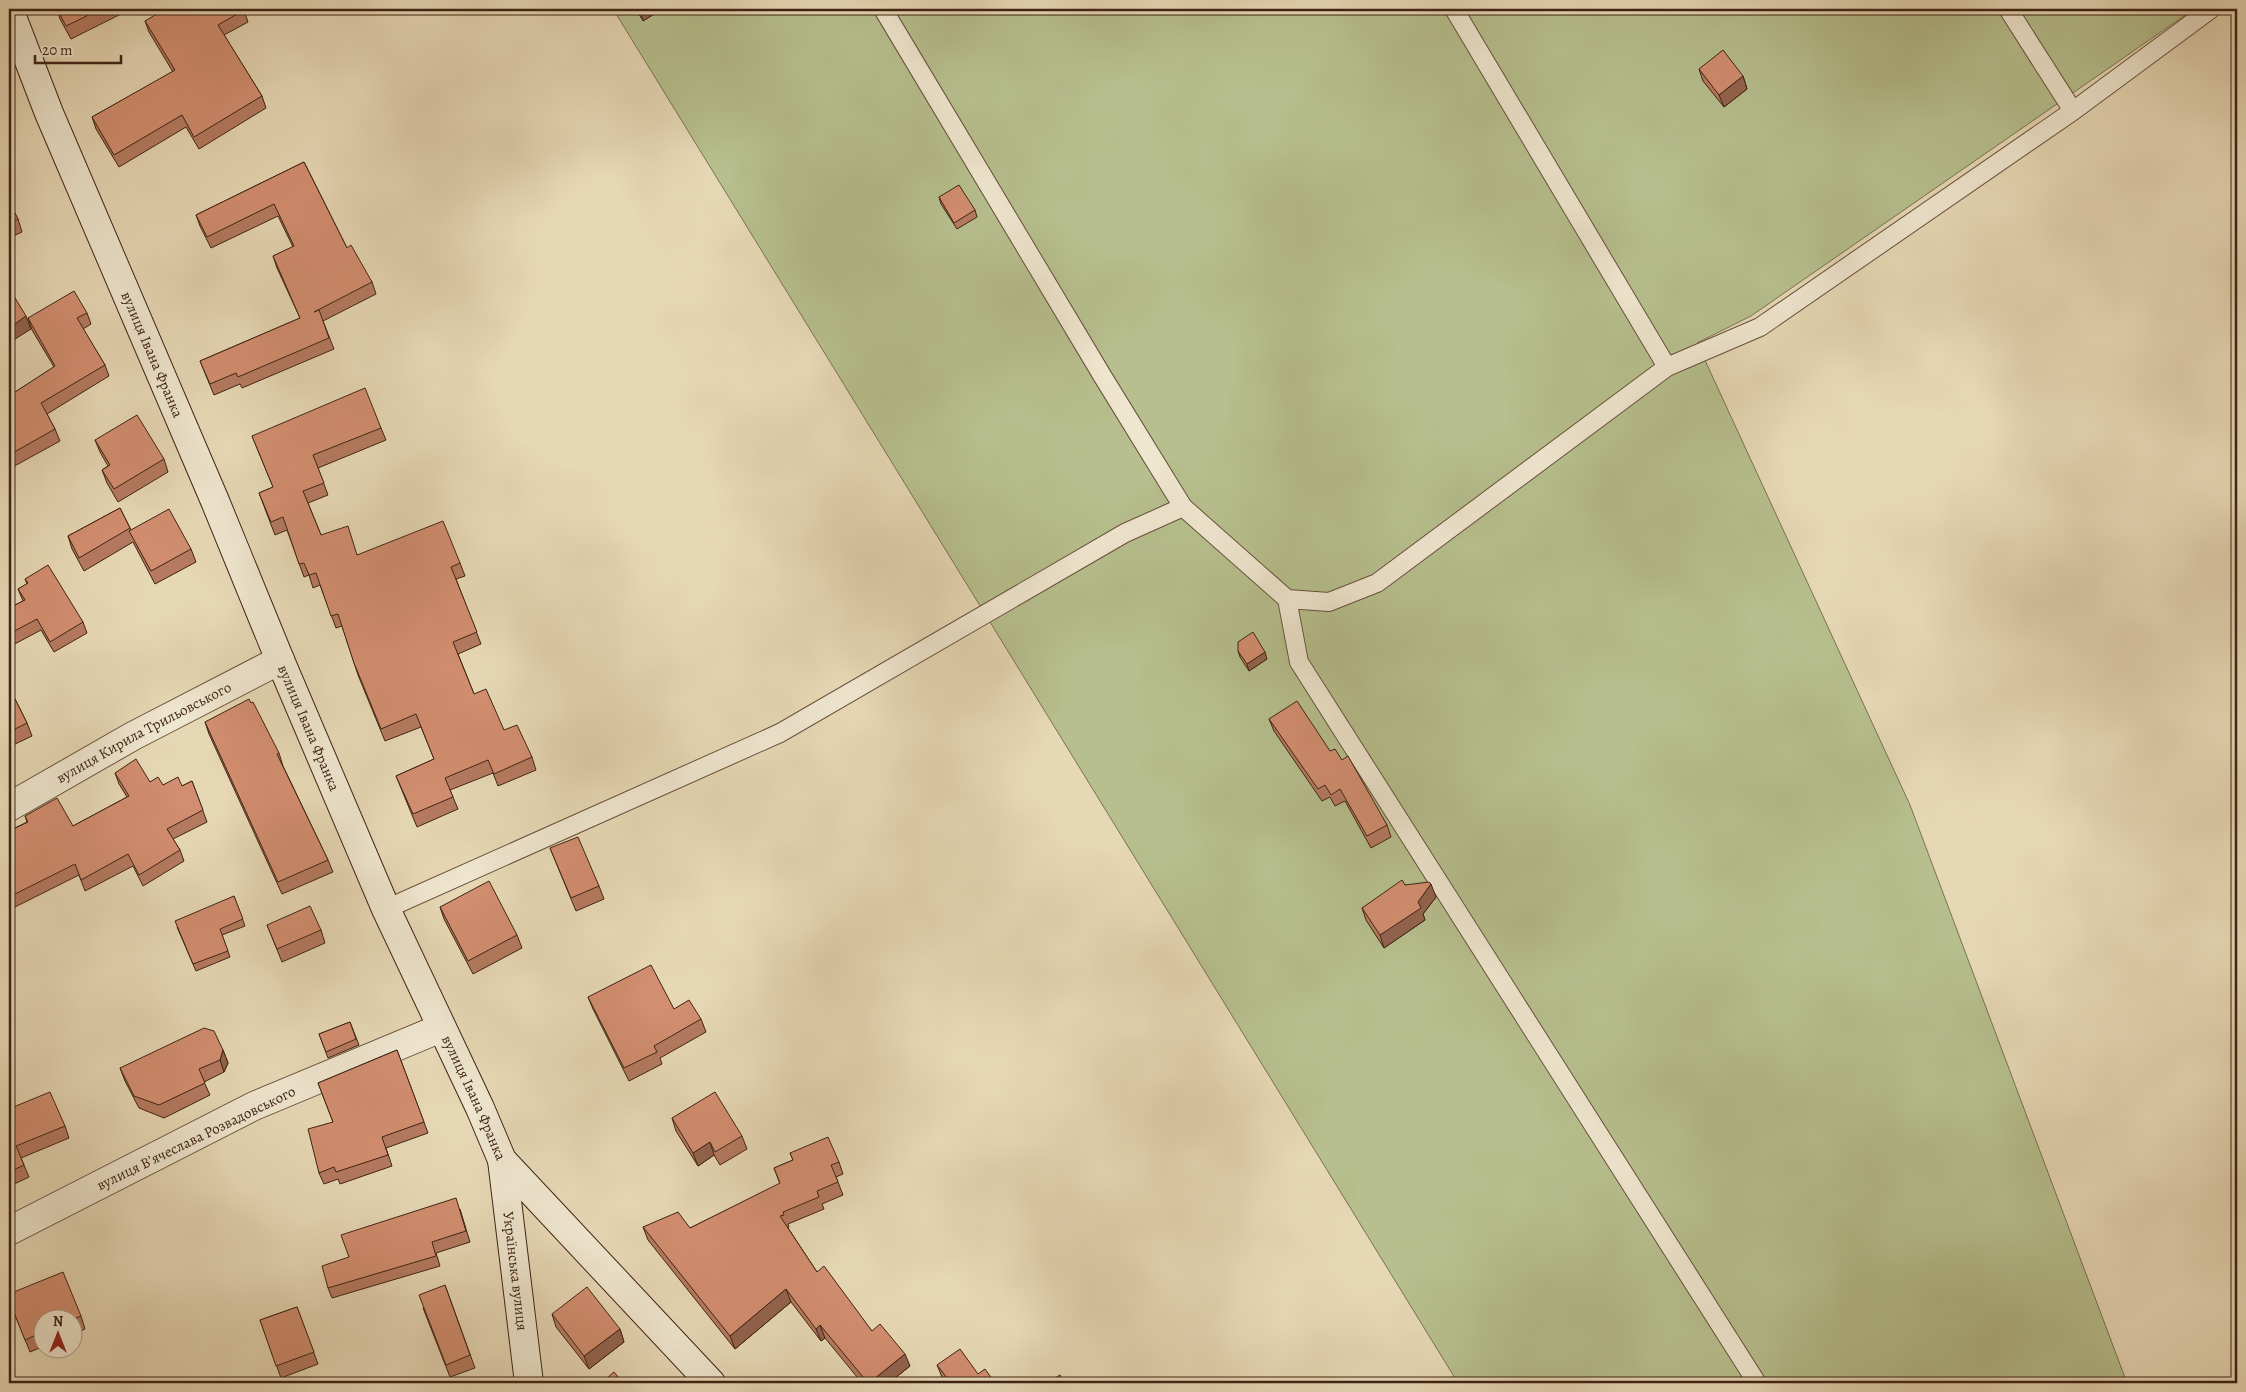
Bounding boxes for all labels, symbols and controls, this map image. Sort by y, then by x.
scale bar [35,32,121,64]
text: 20 m [42,40,73,60]
street label: вулиця Івана Франка [116,288,188,421]
street label: вулиця Івана Франка [273,662,345,794]
street label: вулиця Кирила Трильовського [52,677,235,788]
street label: вулиця Івана Франка [437,1032,511,1163]
street label: вулиця Вʼячеслава Розвадовського [93,1081,299,1195]
street label: Українська вулиця [498,1210,533,1332]
north arrow [32,1310,82,1360]
text: N [53,1312,63,1331]

